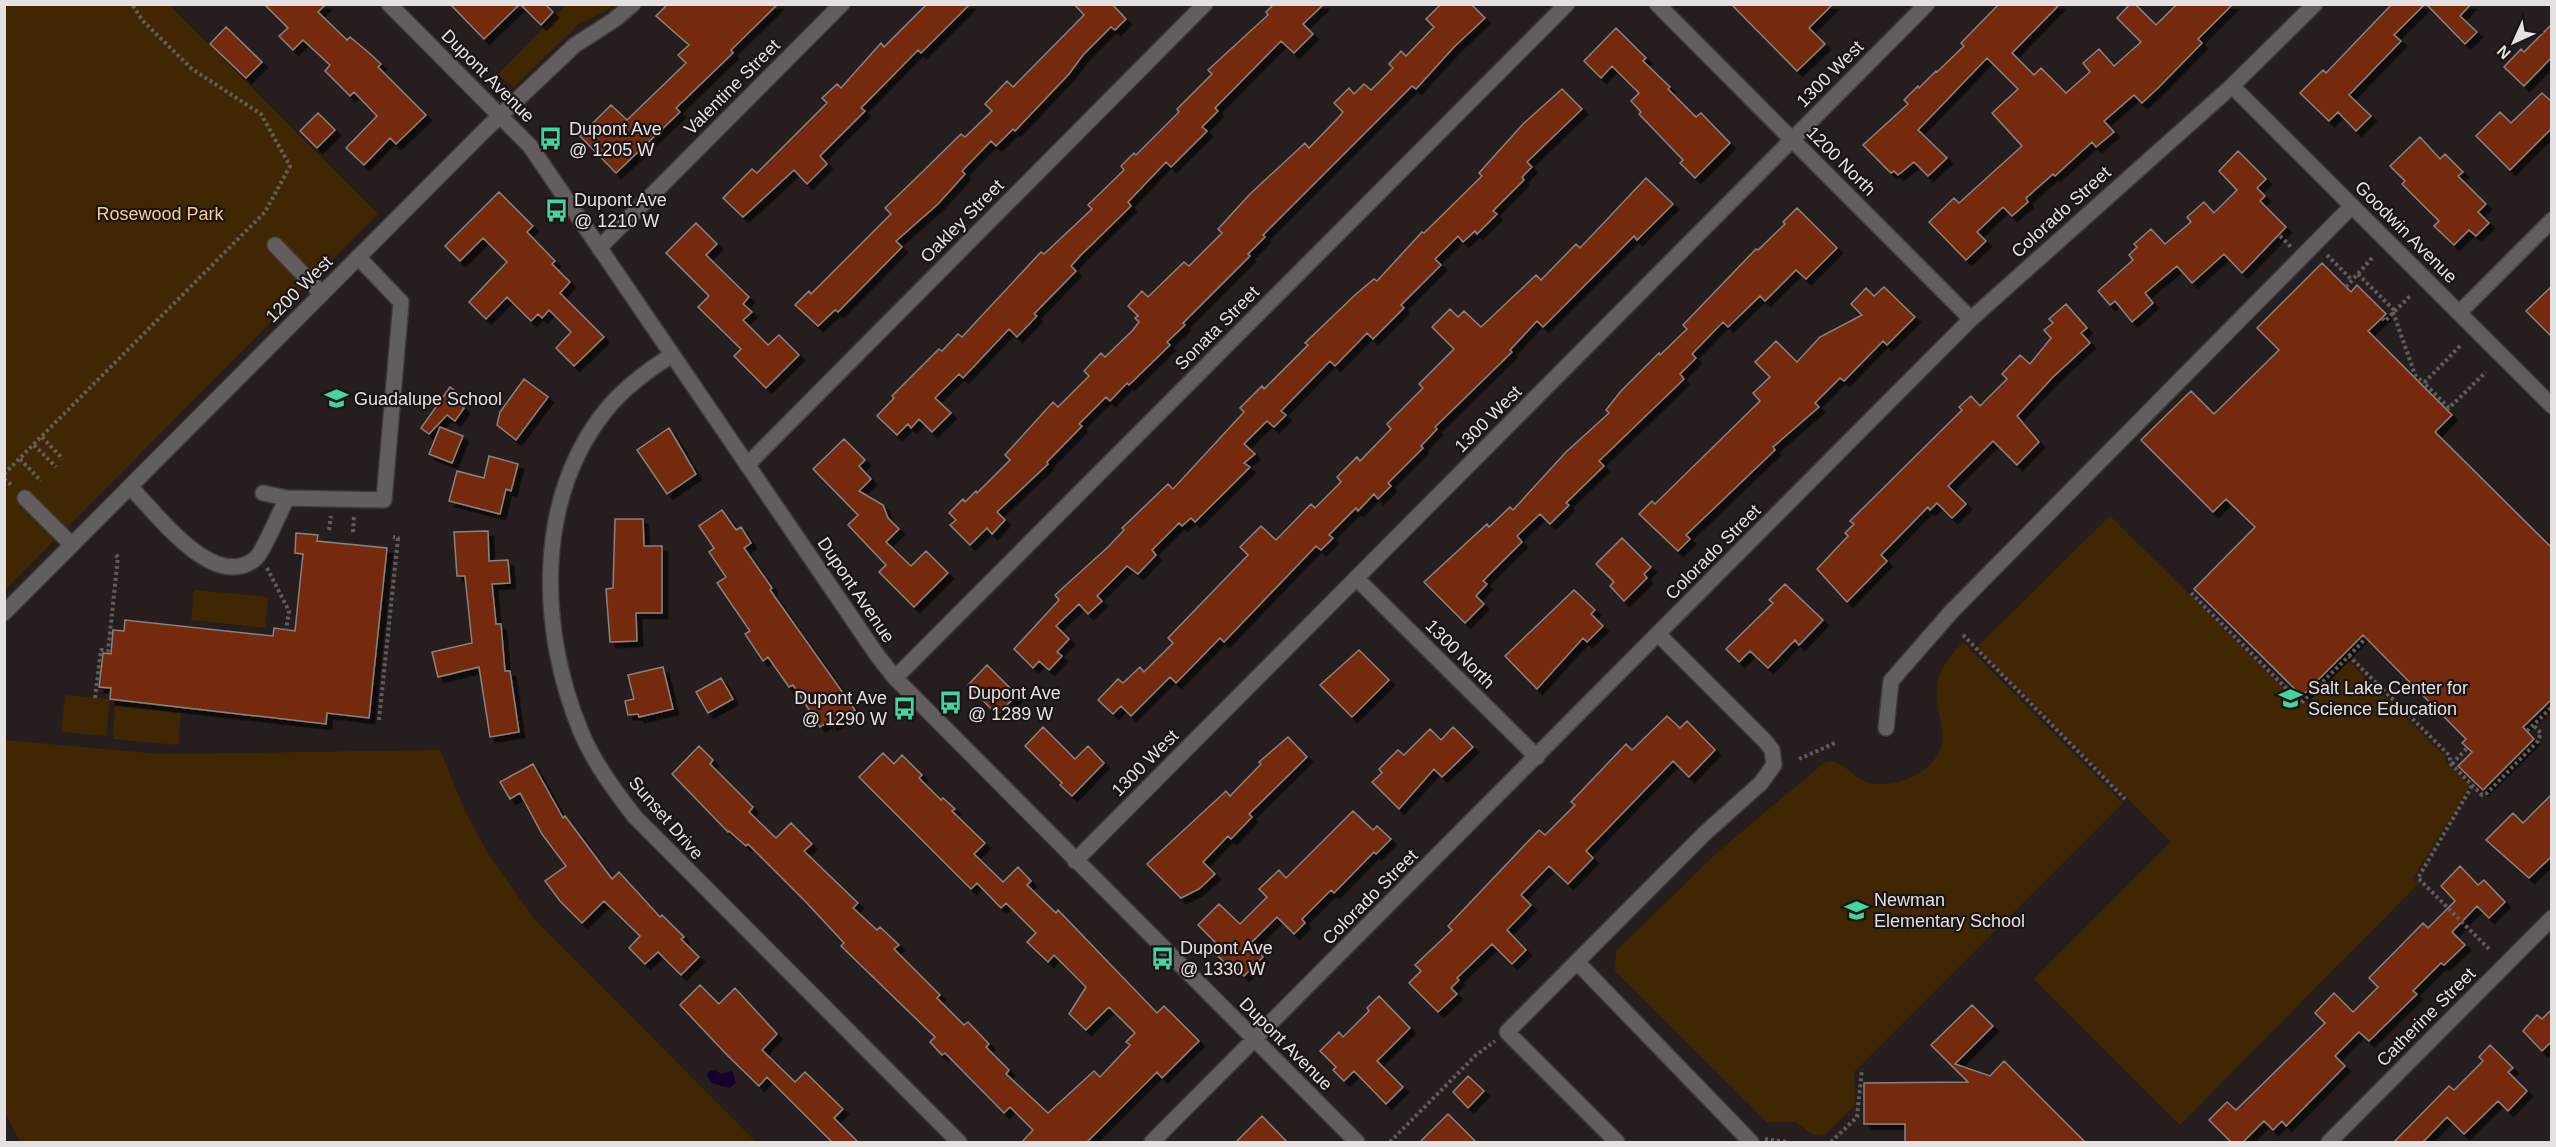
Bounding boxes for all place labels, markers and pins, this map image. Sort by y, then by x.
place label: Dupont Ave @ 1205 W [569,119,662,160]
bus stop icon: Dupont Ave @ 1205 W [538,126,564,152]
place label: Dupont Ave @ 1210 W [574,190,667,231]
bus stop icon: Dupont Ave @ 1210 W [543,197,569,223]
school or university icon: Guadalupe School [323,386,349,412]
place label: Guadalupe School [354,389,502,409]
place label: Salt Lake Center for Science Education [2308,678,2468,719]
place label: Dupont Ave @ 1289 W [968,683,1061,724]
school or university icon: Salt Lake Center for Science Education [2277,685,2303,711]
place label: Dupont Ave @ 1290 W [794,688,887,729]
bus stop icon: Dupont Ave @ 1289 W [937,690,963,716]
bus stop icon: Dupont Ave @ 1290 W [892,695,918,721]
place label: Newman Elementary School [1874,890,2025,931]
school or university icon: Newman Elementary School [1843,897,1869,923]
place label: Dupont Ave @ 1330 W [1180,938,1273,979]
bus stop icon: Dupont Ave @ 1330 W [1149,945,1175,971]

